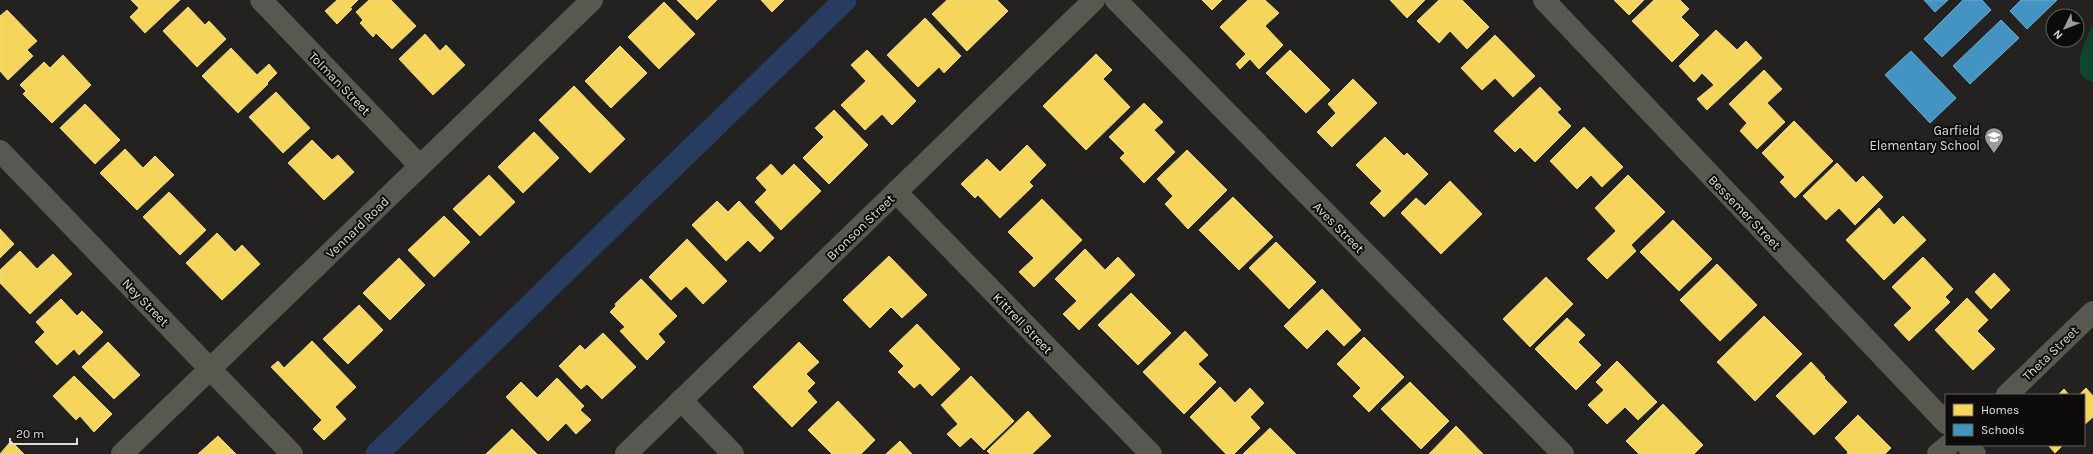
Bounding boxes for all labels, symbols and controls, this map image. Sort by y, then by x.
north arrow [2045,8,2085,48]
text: N [2051,27,2065,42]
street label: Tolman Street [306,49,374,118]
place label: Garfield Elementary School [1870,123,1980,153]
school or university icon: Garfield Elementary School [1983,126,2005,154]
street label: Bessemer Street [1705,172,1784,253]
street label: Bronson Street [823,191,897,263]
street label: Vennard Road [323,194,392,261]
street label: Aves Street [1310,199,1367,256]
street label: Ney Street [119,275,172,329]
street label: Kittrell Street [990,290,1056,357]
street label: Theta Street [2019,323,2081,384]
legend [1945,394,2085,446]
text: Homes [1981,403,2019,417]
scale bar [10,420,77,446]
text: Schools [1981,423,2024,437]
text: 20 m [16,427,44,441]

